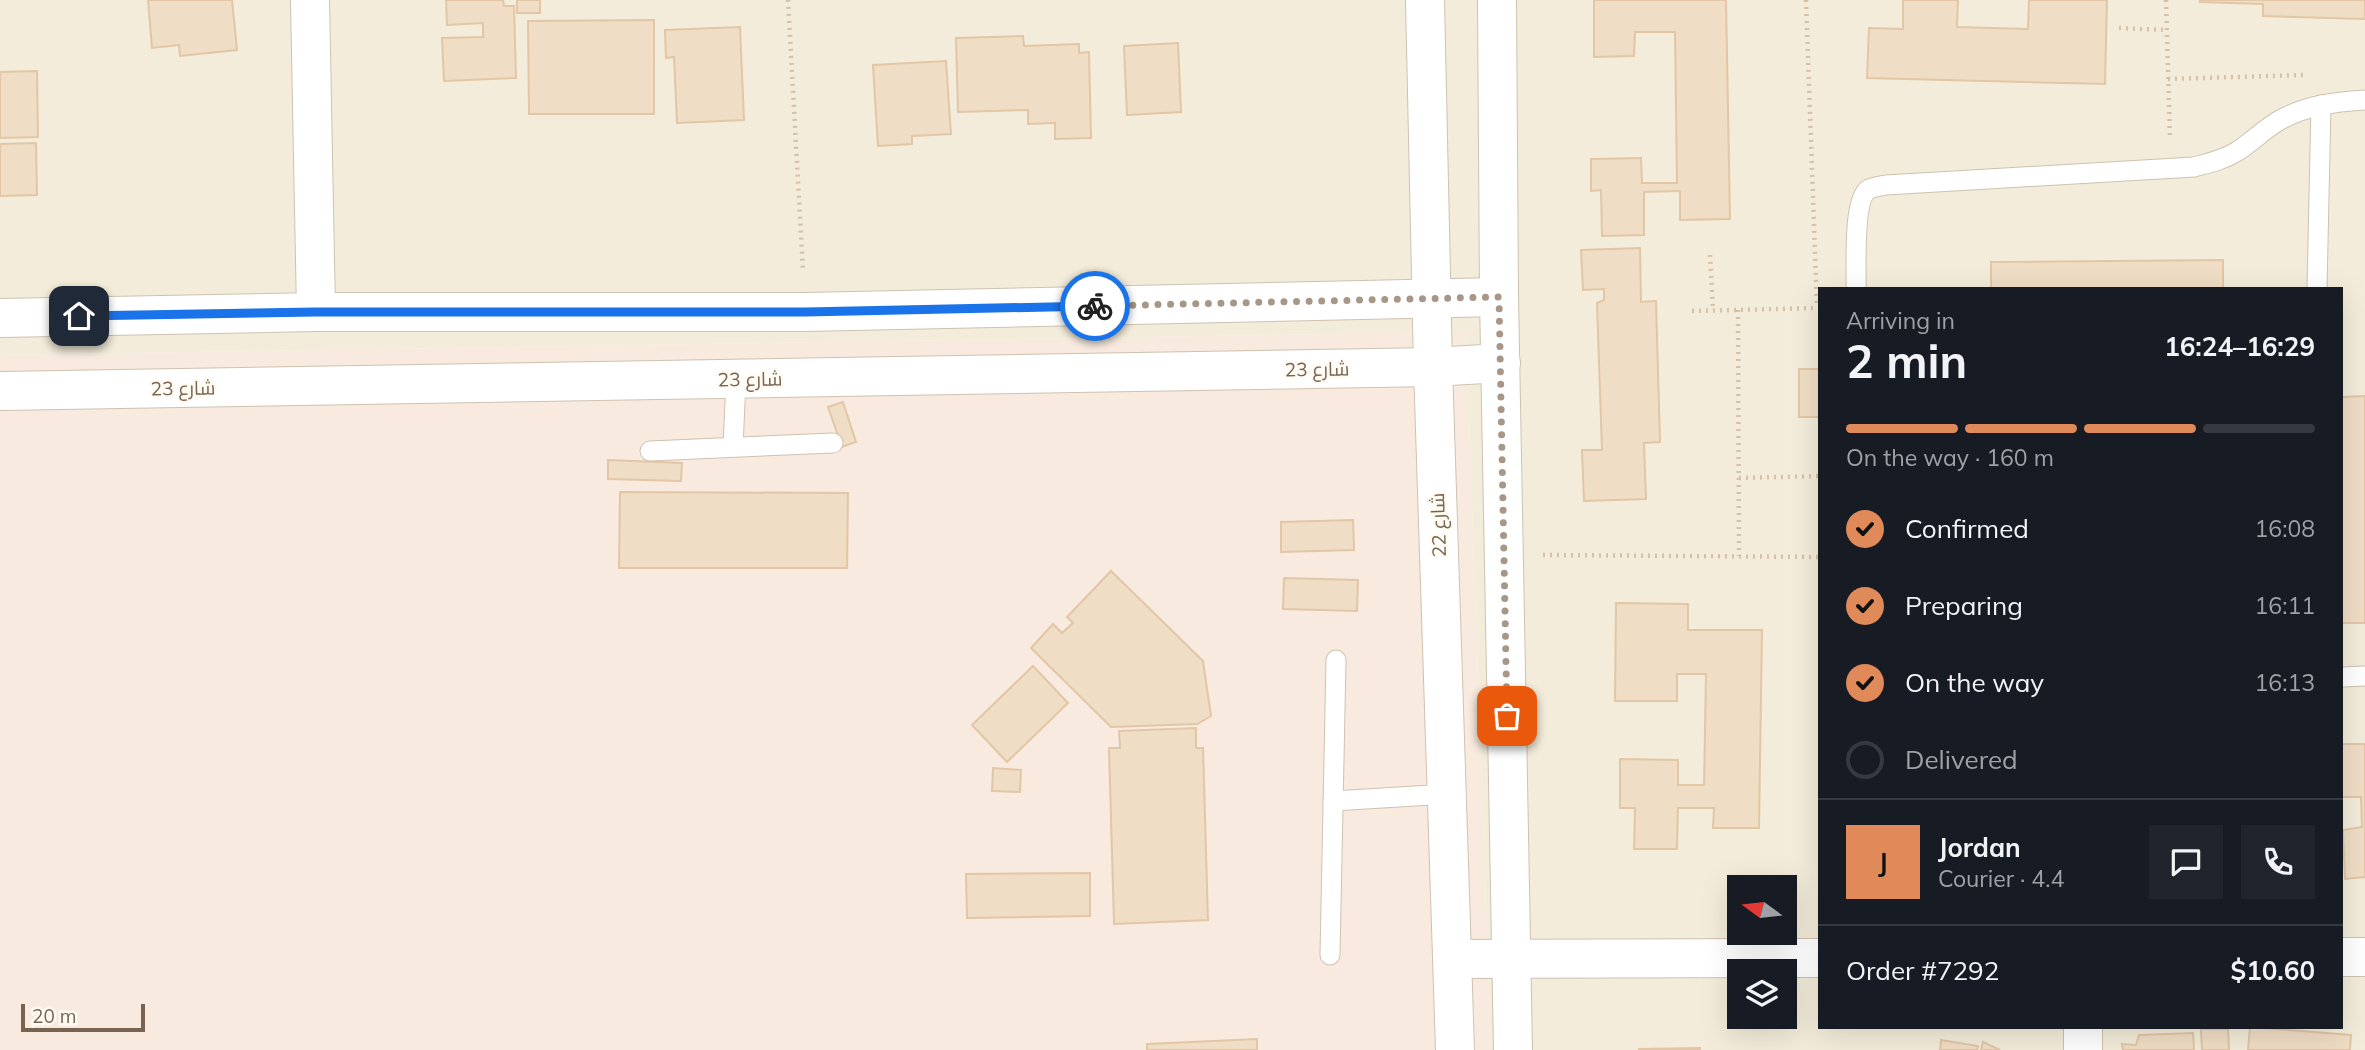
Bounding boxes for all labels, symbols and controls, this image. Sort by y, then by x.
courier [1060,271,1130,341]
pin [49,286,109,346]
icon: bike [1076,287,1114,325]
icon: home [60,297,98,335]
text: Arriving in [1846,306,1955,335]
text: 16:24–16:29 [2164,330,2315,363]
text: 2 min [1846,332,1967,390]
street label: شارع 23 [1285,356,1350,384]
street label: شارع 23 [718,366,783,394]
street label: شارع 23 [151,375,216,403]
text: On the way · 160 m [1846,443,2054,472]
street label: شارع 22 [1425,492,1453,558]
icon: check [1846,510,1884,548]
text: Confirmed [1905,512,2029,545]
text: 16:08 [2255,514,2315,543]
icon: check [1846,587,1884,625]
text: Preparing [1905,589,2023,622]
text: 16:11 [2255,591,2315,620]
icon: check [1846,664,1884,702]
text: On the way [1905,666,2044,699]
text: 16:13 [2255,668,2315,697]
pin [1477,686,1537,746]
icon: bag [1488,697,1526,735]
text: Delivered [1905,743,2018,776]
button: chat [2149,825,2223,899]
button: phone [2241,825,2315,899]
text: Jordan [1938,831,2021,864]
text: J [1878,846,1888,879]
text: Courier · 4.4 [1938,864,2064,893]
north arrow [1727,875,1797,945]
map controls [1727,875,1797,1029]
text: Order #7292 [1846,954,1999,987]
text: $10.60 [2231,954,2315,987]
button: layers [1727,959,1797,1029]
scale bar [21,1001,145,1033]
text: 20 m [32,1004,76,1028]

